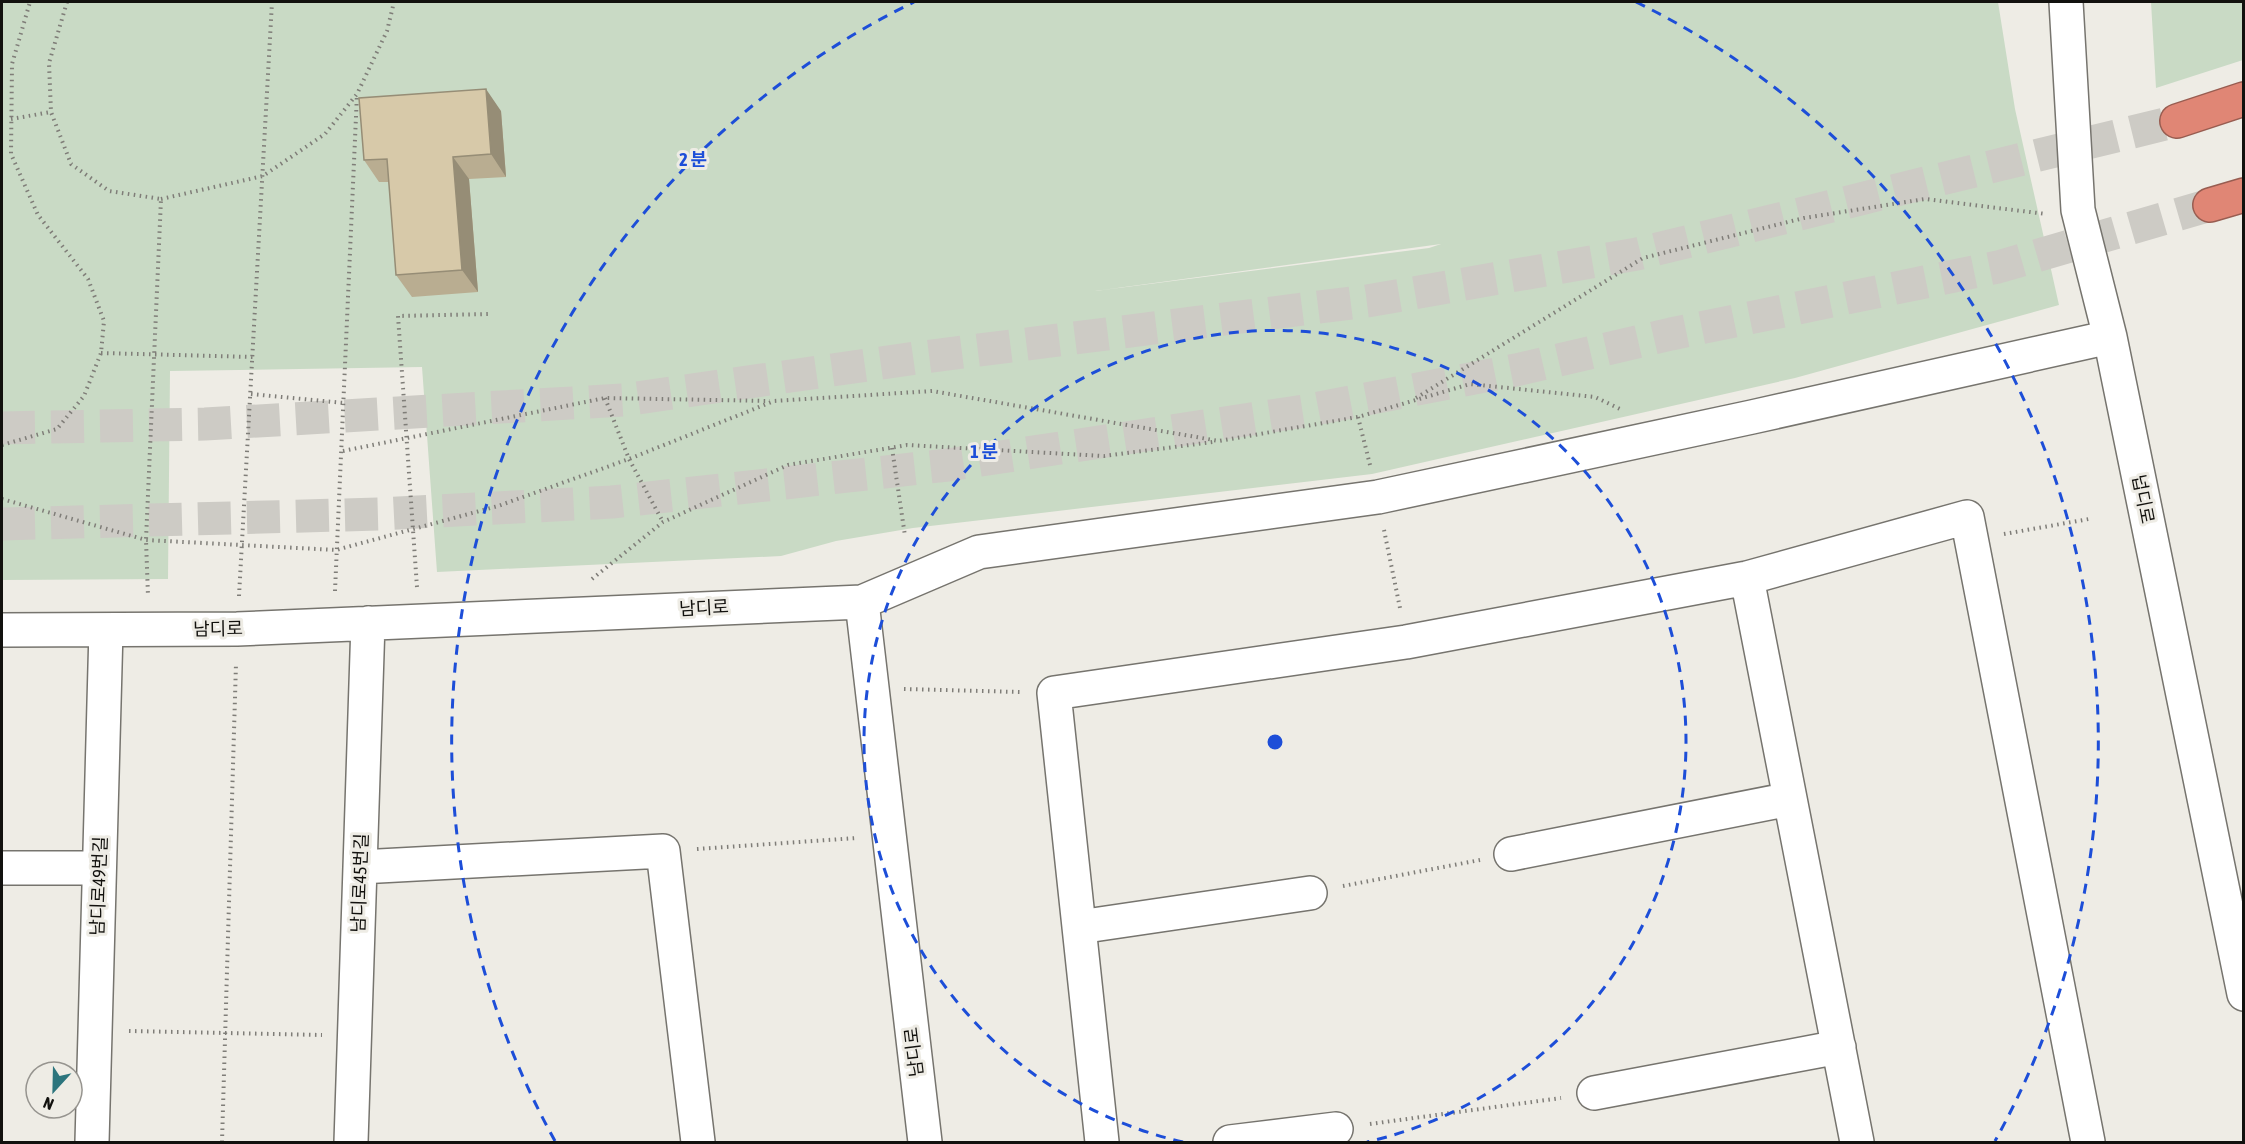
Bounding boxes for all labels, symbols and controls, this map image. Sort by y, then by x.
text: 2 분 [679,149,707,170]
text: 1 분 [970,441,998,462]
street label: 넙디로 [2128,473,2159,525]
street label: 남디로 [679,596,729,619]
street label: 남디로 [193,618,243,639]
centre of rings [1265,732,1285,752]
street label: 남디로45번길 [347,833,372,933]
street label: 남디로49번길 [86,836,111,936]
street label: 남디로 [900,1026,927,1078]
north arrow [24,1060,84,1120]
text: N [41,1094,56,1114]

